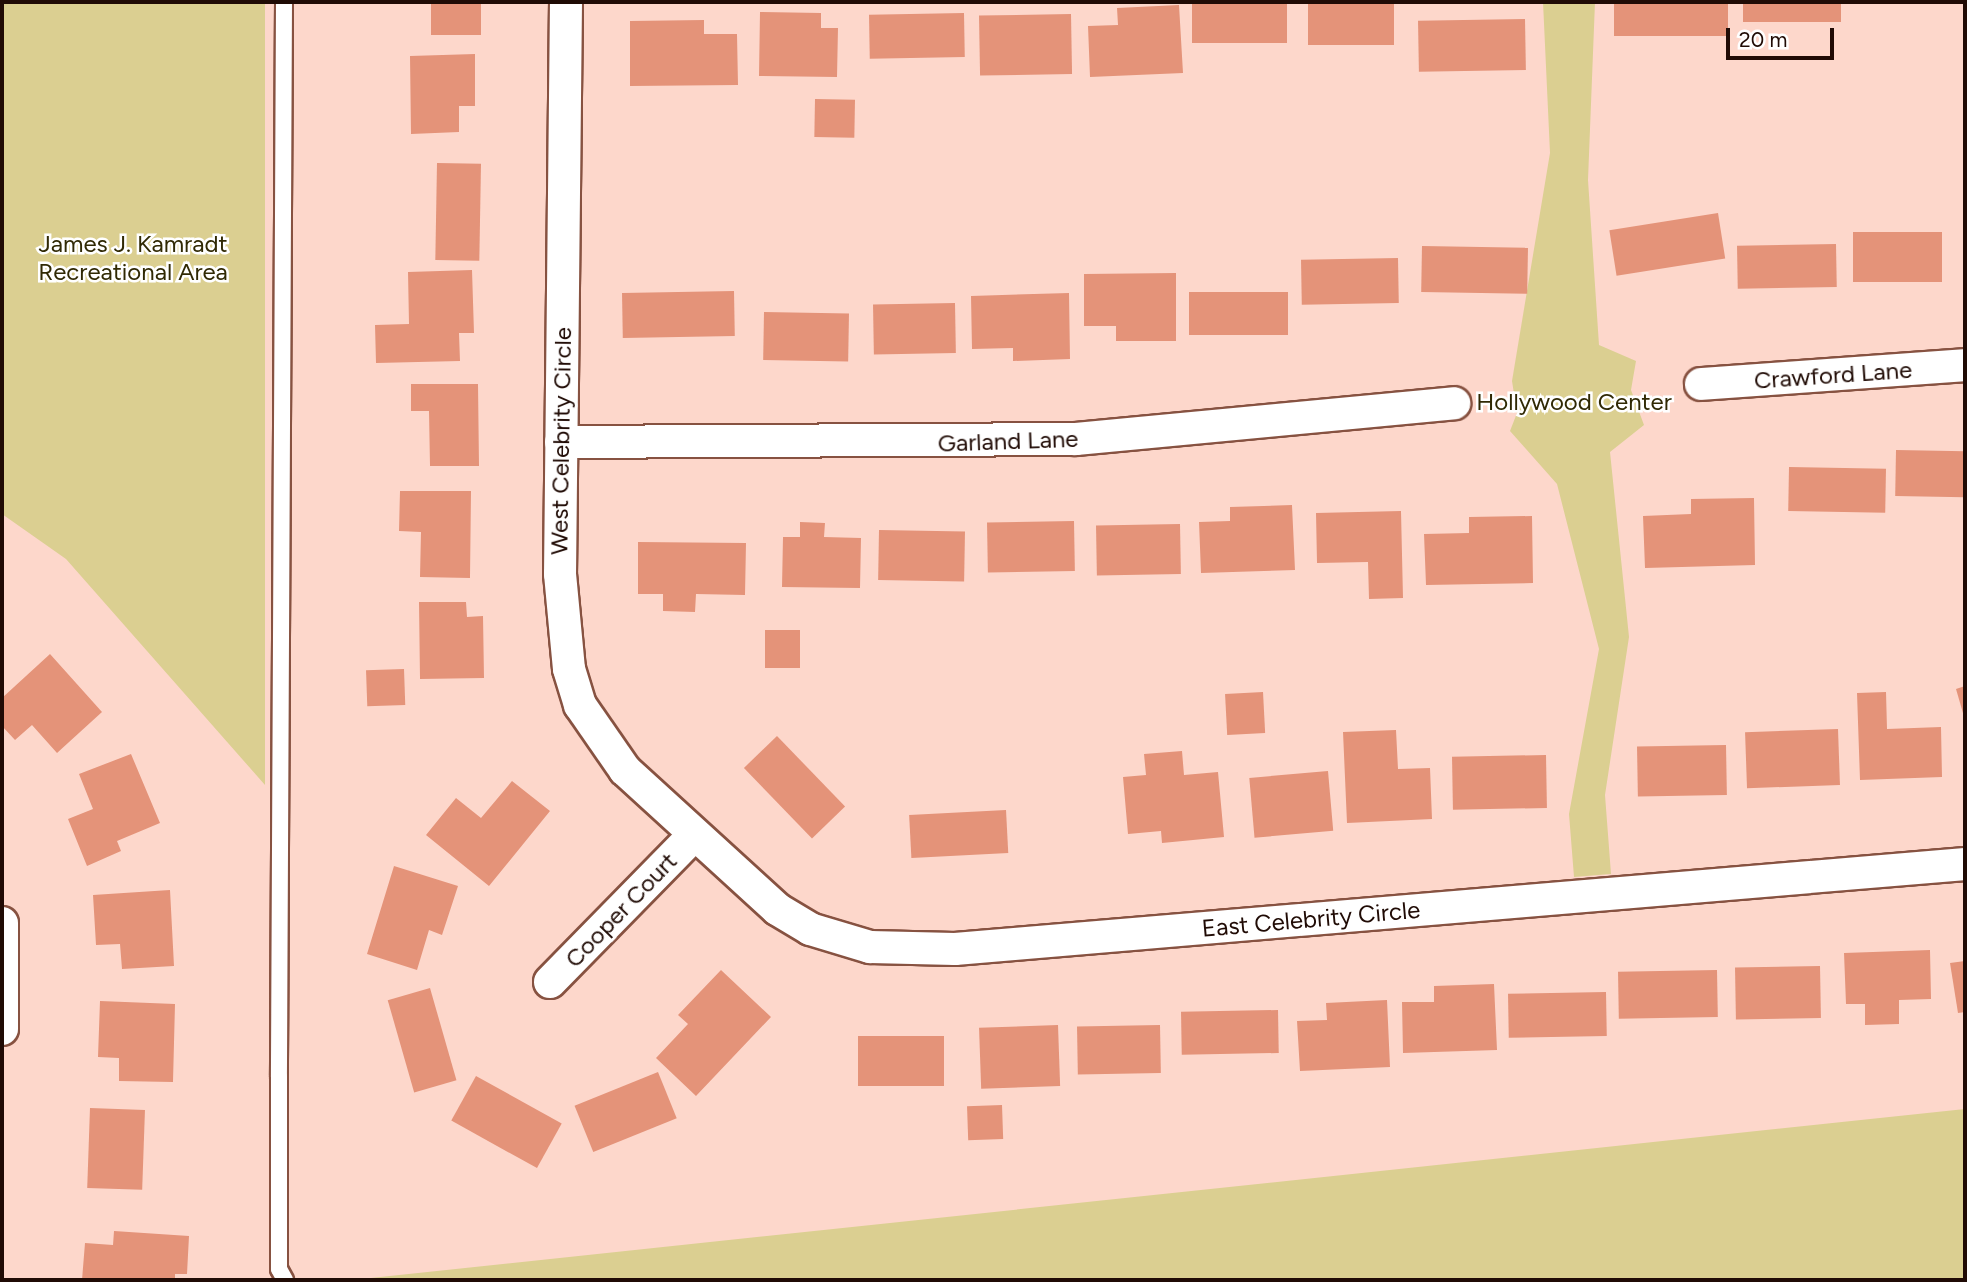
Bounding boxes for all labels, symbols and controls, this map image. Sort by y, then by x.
scale bar [1729,14,1838,58]
text: 20 m [1739,27,1787,52]
park label: James J. Kamradt Recreational Area [38,230,228,286]
street label: West Celebrity Circle [545,327,577,555]
street label: Crawford Lane [1753,355,1913,395]
park label: Hollywood Center [1476,388,1672,416]
street label: Garland Lane [937,424,1079,458]
street label: Cooper Court [559,847,683,973]
street label: East Celebrity Circle [1201,895,1421,943]

